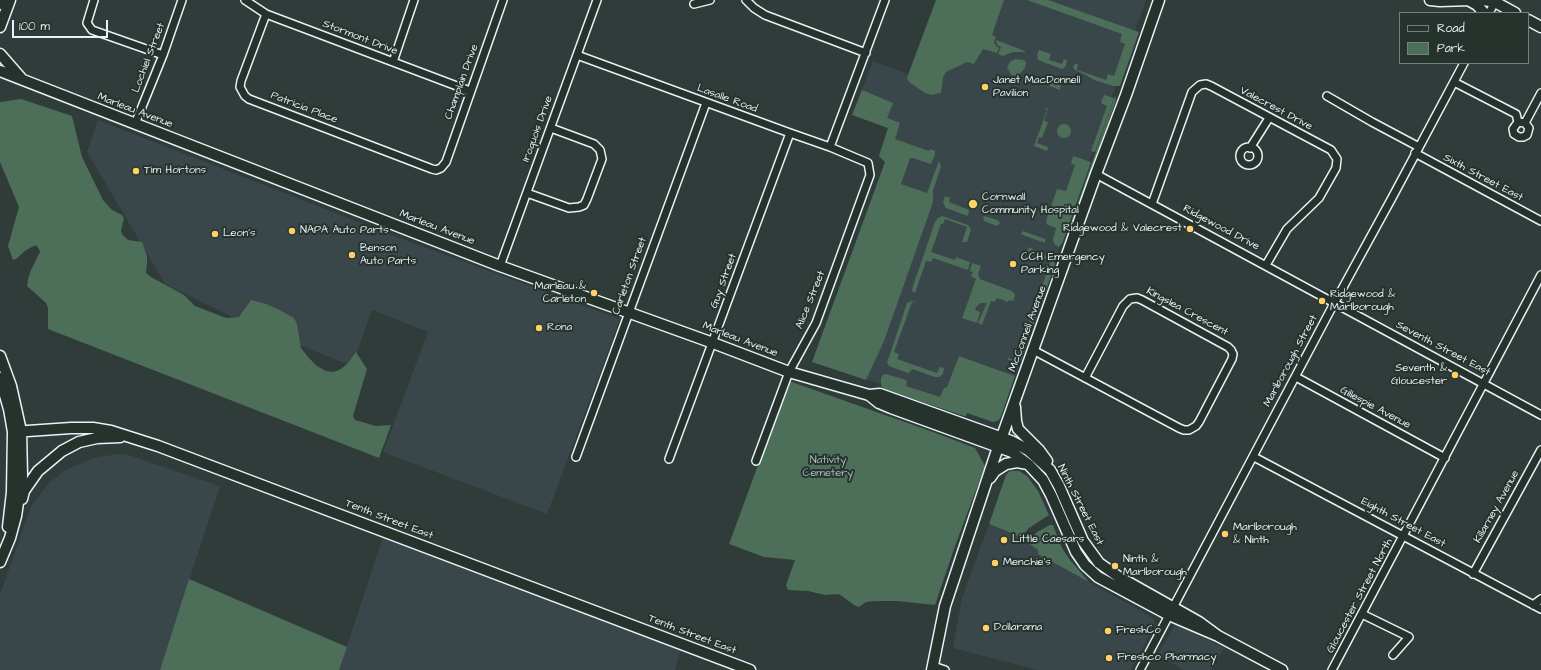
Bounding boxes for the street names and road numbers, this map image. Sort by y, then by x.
street label: Stormont Drive [321,18,399,58]
street label: Lochiel Street [130,21,168,95]
street label: Champlain Drive [442,43,482,121]
street label: Lasalle Road [695,82,759,116]
street label: Valecrest Drive [1238,84,1314,134]
street label: Patricia Place [269,89,339,127]
street label: Marleau Avenue [95,91,175,131]
street label: Iroquois Drive [520,94,556,164]
street label: Sixth Street East [1441,151,1525,205]
street label: Ridgewood Drive [1181,202,1261,254]
street label: Marleau Avenue [397,208,477,248]
street label: Carleton Street [610,235,650,317]
street label: Guy Street [708,252,740,310]
street label: Alice Street [793,269,829,331]
street label: McConnell Avenue [1006,284,1050,374]
street label: Kingslea Crescent [1144,285,1230,339]
street label: Marlborough Street [1261,313,1321,409]
street label: Seventh Street East [1394,319,1492,379]
street label: Marleau Avenue [700,320,780,360]
street label: Gillespie Avenue [1337,384,1413,432]
street label: Ninth Street East [1054,462,1106,548]
street label: Killarney Avenue [1472,468,1522,546]
street label: Eighth Street East [1358,495,1448,551]
street label: Tenth Street East [343,497,435,543]
street label: Gloucester Street North [1324,536,1396,656]
street label: Tenth Street East [646,612,738,658]

